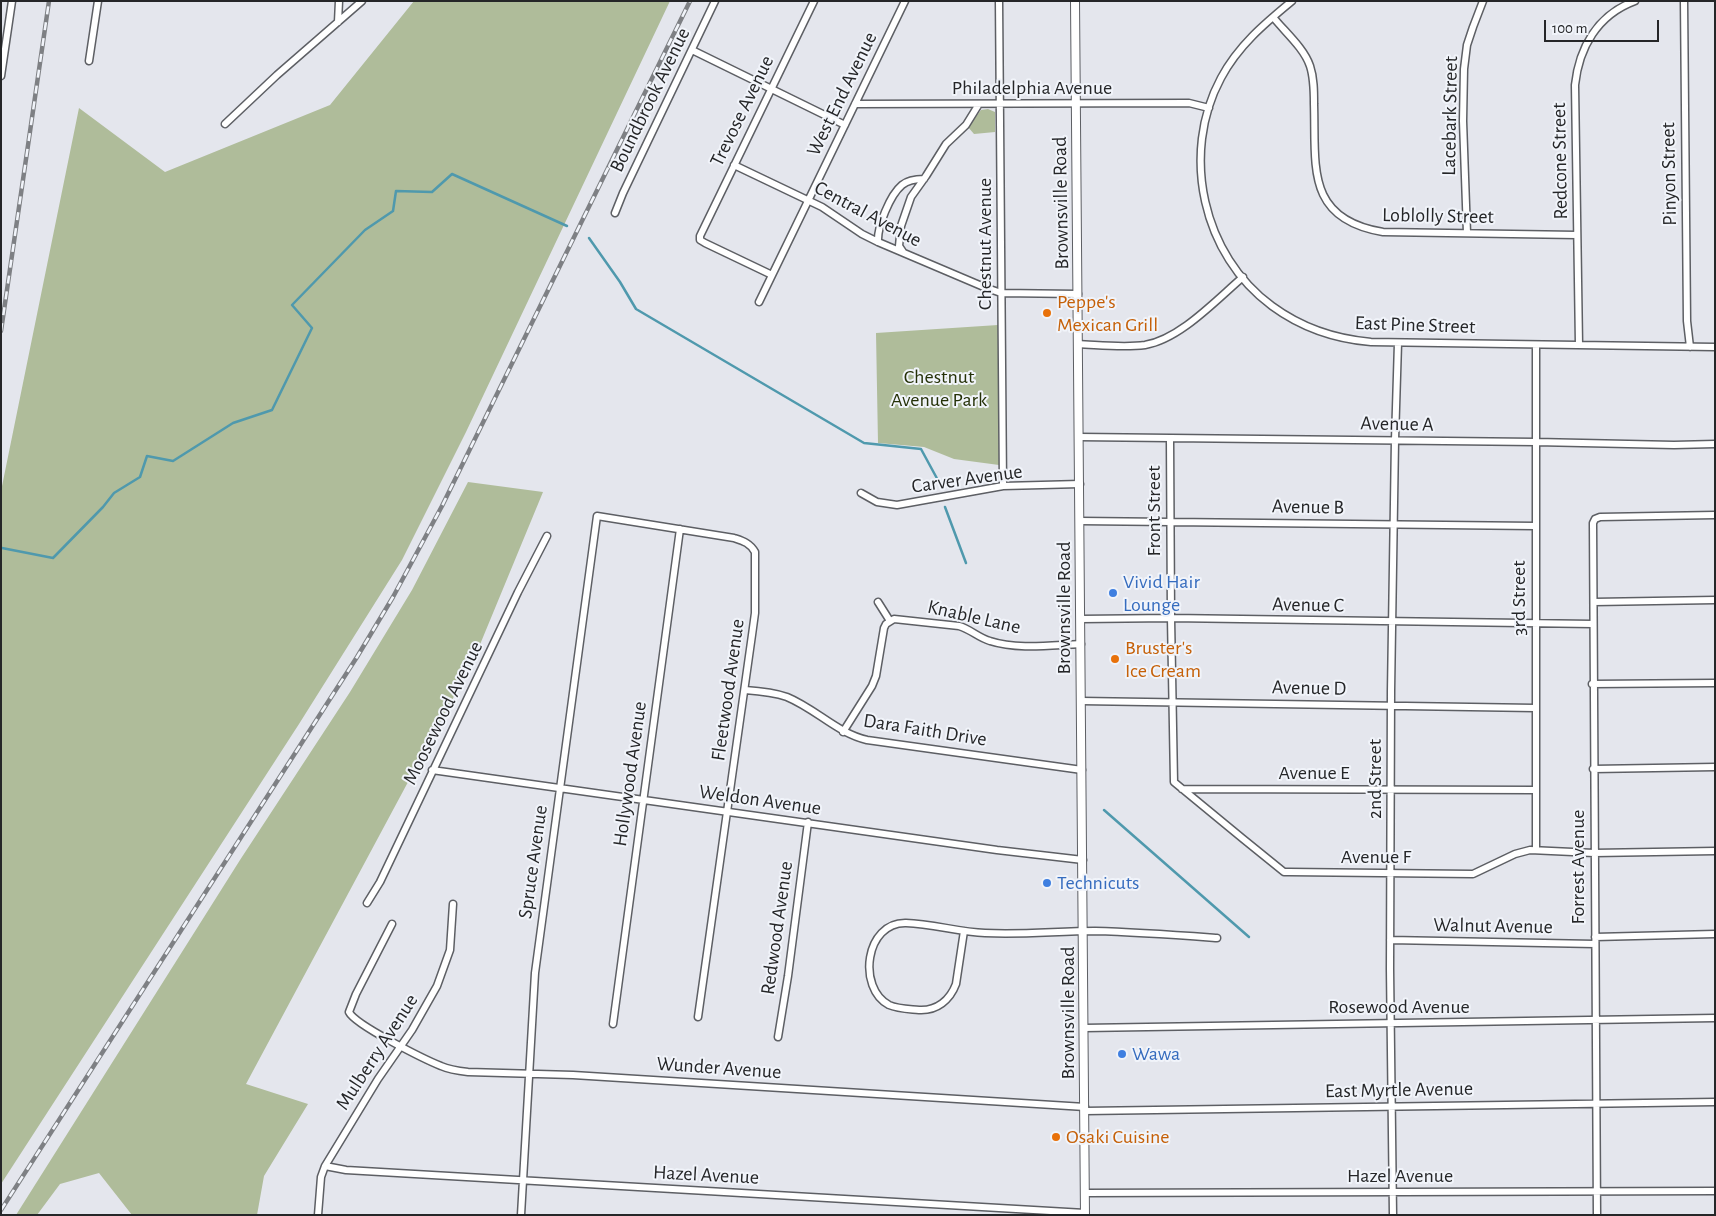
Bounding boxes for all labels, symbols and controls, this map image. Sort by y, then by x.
scale bar [1546,10,1661,42]
text: 100 m [1552,21,1587,36]
street label: Boundbrook Avenue [605,24,695,176]
street label: West End Avenue [802,28,882,160]
street label: Trevose Avenue [705,52,779,170]
street label: Lacebark Street [1437,56,1463,176]
street label: Philadelphia Avenue [952,76,1112,100]
street label: Redcone Street [1547,102,1573,220]
street label: Pinyon Street [1656,122,1682,226]
street label: Brownsville Road [1048,136,1074,270]
street label: Central Avenue [810,176,926,252]
street label: Chestnut Avenue [973,178,997,310]
street label: Loblolly Street [1382,203,1494,229]
place label: Peppe's Mexican Grill [1057,290,1158,337]
marker: Peppe's Mexican Grill [1041,307,1053,319]
street label: East Pine Street [1354,311,1476,339]
park label: Chestnut Avenue Park [891,365,987,412]
street label: Avenue A [1360,411,1434,437]
street label: Carver Avenue [910,459,1024,499]
street label: Front Street [1142,465,1166,557]
street label: Avenue B [1272,494,1344,520]
street label: Brownsville Road [1052,541,1076,675]
street label: 3rd Street [1507,560,1531,636]
place label: Vivid Hair Lounge [1123,570,1200,617]
marker: Vivid Hair Lounge [1107,587,1119,599]
street label: Avenue C [1272,592,1344,618]
street label: Knable Lane [925,595,1023,639]
street label: Fleetwood Avenue [706,617,750,763]
place label: Bruster's Ice Cream [1125,636,1201,683]
street label: Moosewood Avenue [398,637,488,789]
marker: Bruster's Ice Cream [1109,653,1121,665]
street label: Avenue D [1272,675,1346,701]
street label: Hollywood Avenue [608,700,652,848]
street label: Dara Faith Drive [862,708,988,752]
street label: 2nd Street [1363,739,1387,819]
street label: Avenue E [1278,761,1350,785]
street label: Weldon Avenue [697,780,823,820]
street label: Spruce Avenue [513,804,553,920]
street label: Forrest Avenue [1566,809,1590,925]
street label: Avenue F [1341,845,1411,869]
street label: Redwood Avenue [756,860,798,996]
place label: Technicuts [1057,871,1139,895]
marker: Technicuts [1041,877,1053,889]
street label: Walnut Avenue [1433,913,1553,939]
street label: Brownsville Road [1056,946,1080,1080]
street label: Mulberry Avenue [331,990,423,1114]
street label: Rosewood Avenue [1328,995,1470,1019]
place label: Wawa [1132,1042,1180,1066]
marker: Wawa [1116,1048,1128,1060]
street label: Wunder Avenue [656,1052,782,1084]
street label: East Myrtle Avenue [1325,1077,1473,1103]
place label: Osaki Cuisine [1066,1125,1170,1149]
marker: Osaki Cuisine [1050,1131,1062,1143]
street label: Hazel Avenue [652,1160,760,1190]
street label: Hazel Avenue [1347,1164,1453,1188]

